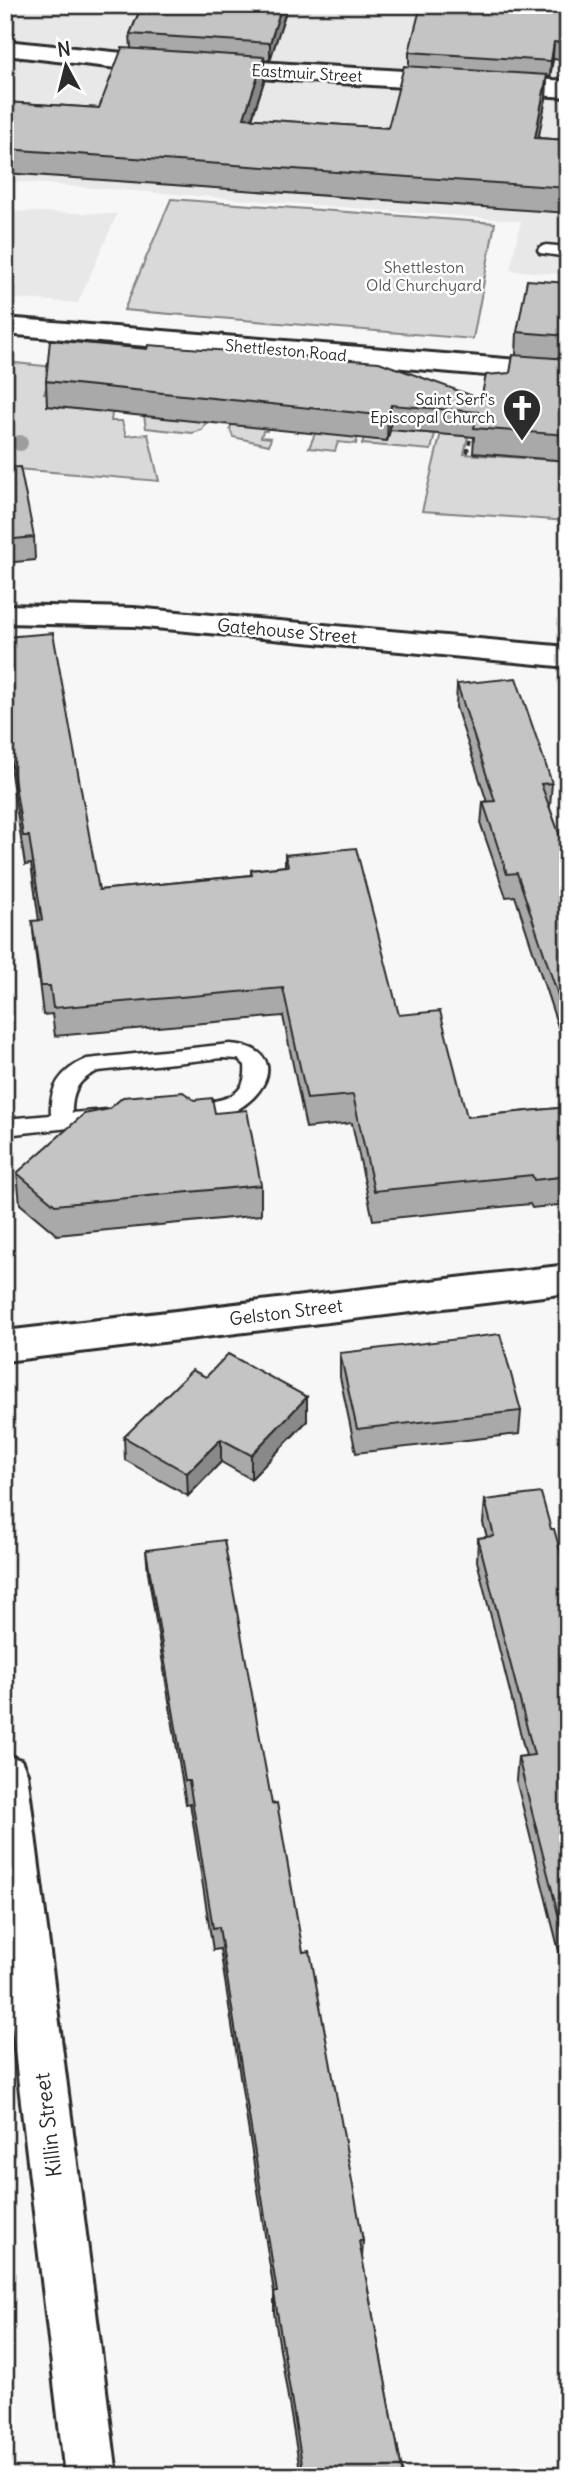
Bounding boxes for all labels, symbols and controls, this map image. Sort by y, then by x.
north arrow [32,32,102,102]
text: N [56,36,72,62]
street label: Eastmuir Street [251,60,363,86]
park label: Shettleston Old Churchyard [366,257,482,295]
street label: Shettleston Road [224,335,348,365]
church icon: Saint Serf's Episcopal Church [501,387,543,442]
place label: Saint Serf's Episcopal Church [370,389,495,427]
street label: Gatehouse Street [216,613,358,649]
street label: Gelston Street [228,1294,344,1330]
street label: Killin Street [28,2071,68,2179]

